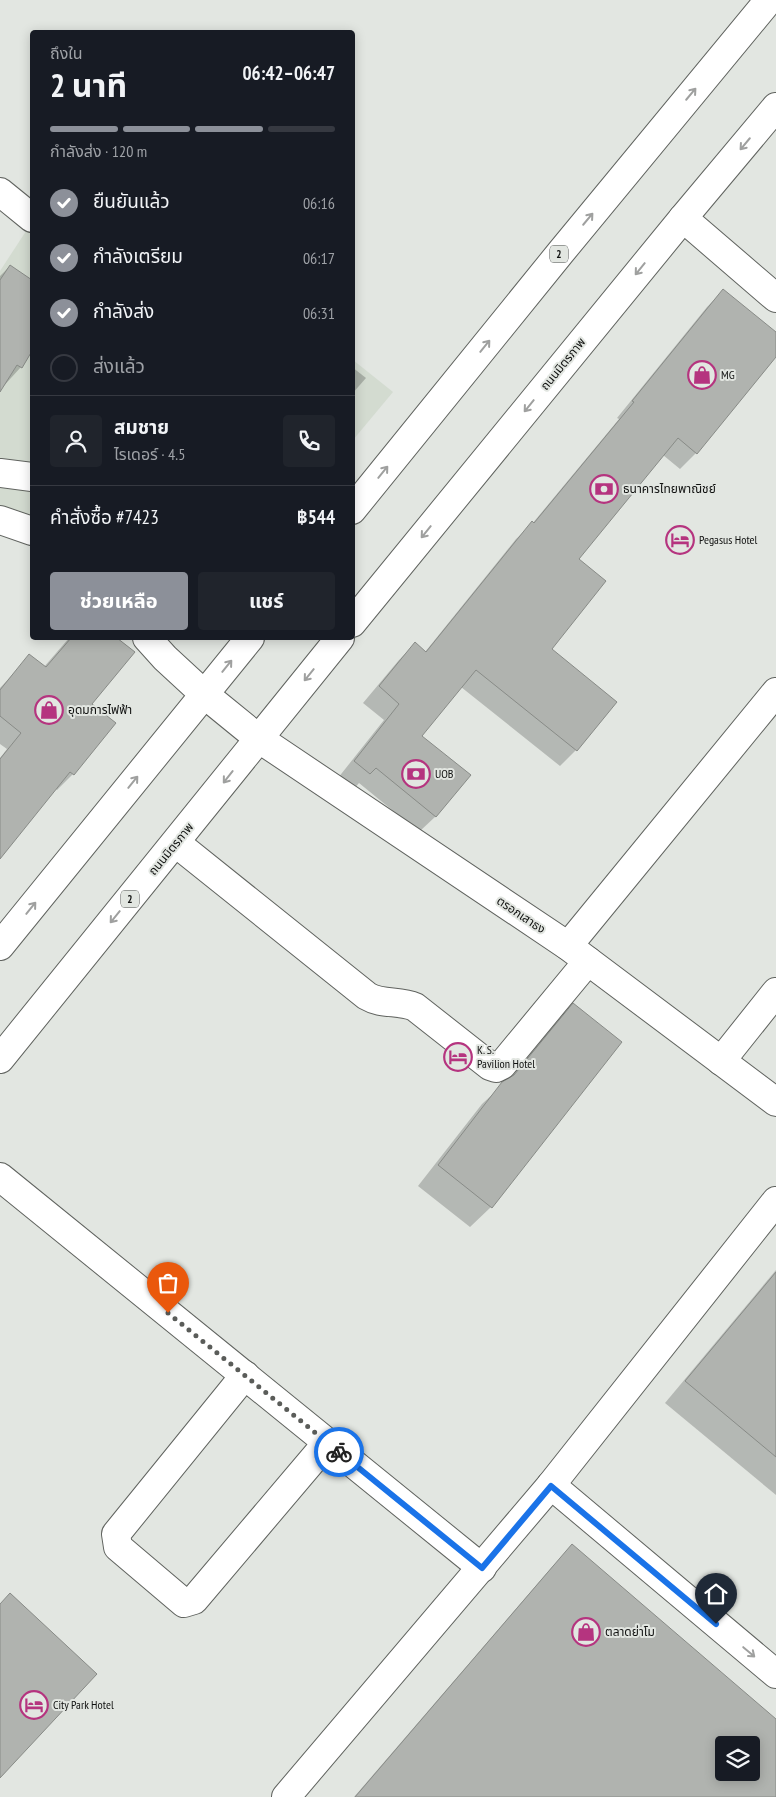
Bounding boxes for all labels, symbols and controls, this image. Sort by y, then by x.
text: ถึงใน [50,43,83,63]
text: 06:42–06:47 [242,61,335,85]
text: 2 นาที [50,64,127,106]
one-way arrow [686,88,697,101]
one-way arrow [739,138,750,151]
text: กำลังส่ง · 120 m [50,141,147,161]
icon: check [50,189,78,217]
text: ยืนยันแล้ว [93,189,170,213]
text: 06:16 [303,193,335,213]
one-way arrow [582,213,593,226]
icon: check [50,244,78,272]
text: กำลังเตรียม [93,244,183,268]
road number: 2 [550,245,568,262]
text: 06:17 [303,248,335,268]
one-way arrow [635,262,646,275]
icon: check [50,299,78,327]
text: กำลังส่ง [93,299,154,323]
text: 06:31 [303,303,335,323]
street label: ถนนมิตรภาพ [537,334,588,393]
one-way arrow [480,339,491,352]
text: ส่งแล้ว [93,354,145,378]
shop icon: MG [687,360,717,390]
place label: MG [721,367,735,382]
one-way arrow [523,399,534,412]
button: person [50,415,102,467]
text: สมชาย [114,415,169,439]
button: phone [283,415,335,467]
text: ไรเดอร์ · 4.5 [114,444,185,464]
one-way arrow [378,466,389,479]
bank icon: ธนาคารไทยพาณิชย์ [589,474,619,504]
place label: ธนาคารไทยพาณิชย์ [623,481,716,496]
text: คำสั่งซื้อ #7423 [50,505,159,529]
text: ฿544 [297,505,335,529]
one-way arrow [421,525,432,538]
hotel icon: Pegasus Hotel [665,525,695,555]
place label: Pegasus Hotel [699,532,758,547]
button: ช่วยเหลือ [50,572,188,630]
button: แชร์ [198,572,335,630]
one-way arrow [222,660,233,673]
one-way arrow [304,668,315,681]
shop icon: อุดมการไฟฟ้า [34,695,64,725]
place label: อุดมการไฟฟ้า [68,702,132,717]
bank icon: UOB [401,759,431,789]
place label: UOB [435,766,454,781]
one-way arrow [222,770,233,783]
one-way arrow [128,775,139,788]
street label: ถนนมิตรภาพ [145,819,196,878]
road number: 2 [121,891,139,908]
street label: ตรอกเสาธง [494,893,549,936]
one-way arrow [25,902,36,915]
one-way arrow [110,910,121,923]
hotel icon: K. S. Pavilion Hotel [443,1042,473,1072]
place label: K. S. Pavilion Hotel [477,1042,535,1071]
pin [147,1262,189,1313]
icon: bag [154,1269,182,1297]
courier [314,1427,364,1477]
icon: bike [325,1438,353,1466]
pin [695,1573,737,1624]
icon: home [702,1580,730,1608]
shop icon: ตลาดย่าโม [571,1617,601,1647]
place label: ตลาดย่าโม [605,1624,655,1639]
one-way arrow [743,1646,756,1657]
hotel icon: City Park Hotel [19,1690,49,1720]
place label: City Park Hotel [53,1697,114,1712]
map controls [715,1736,760,1781]
button: layers [715,1736,760,1781]

